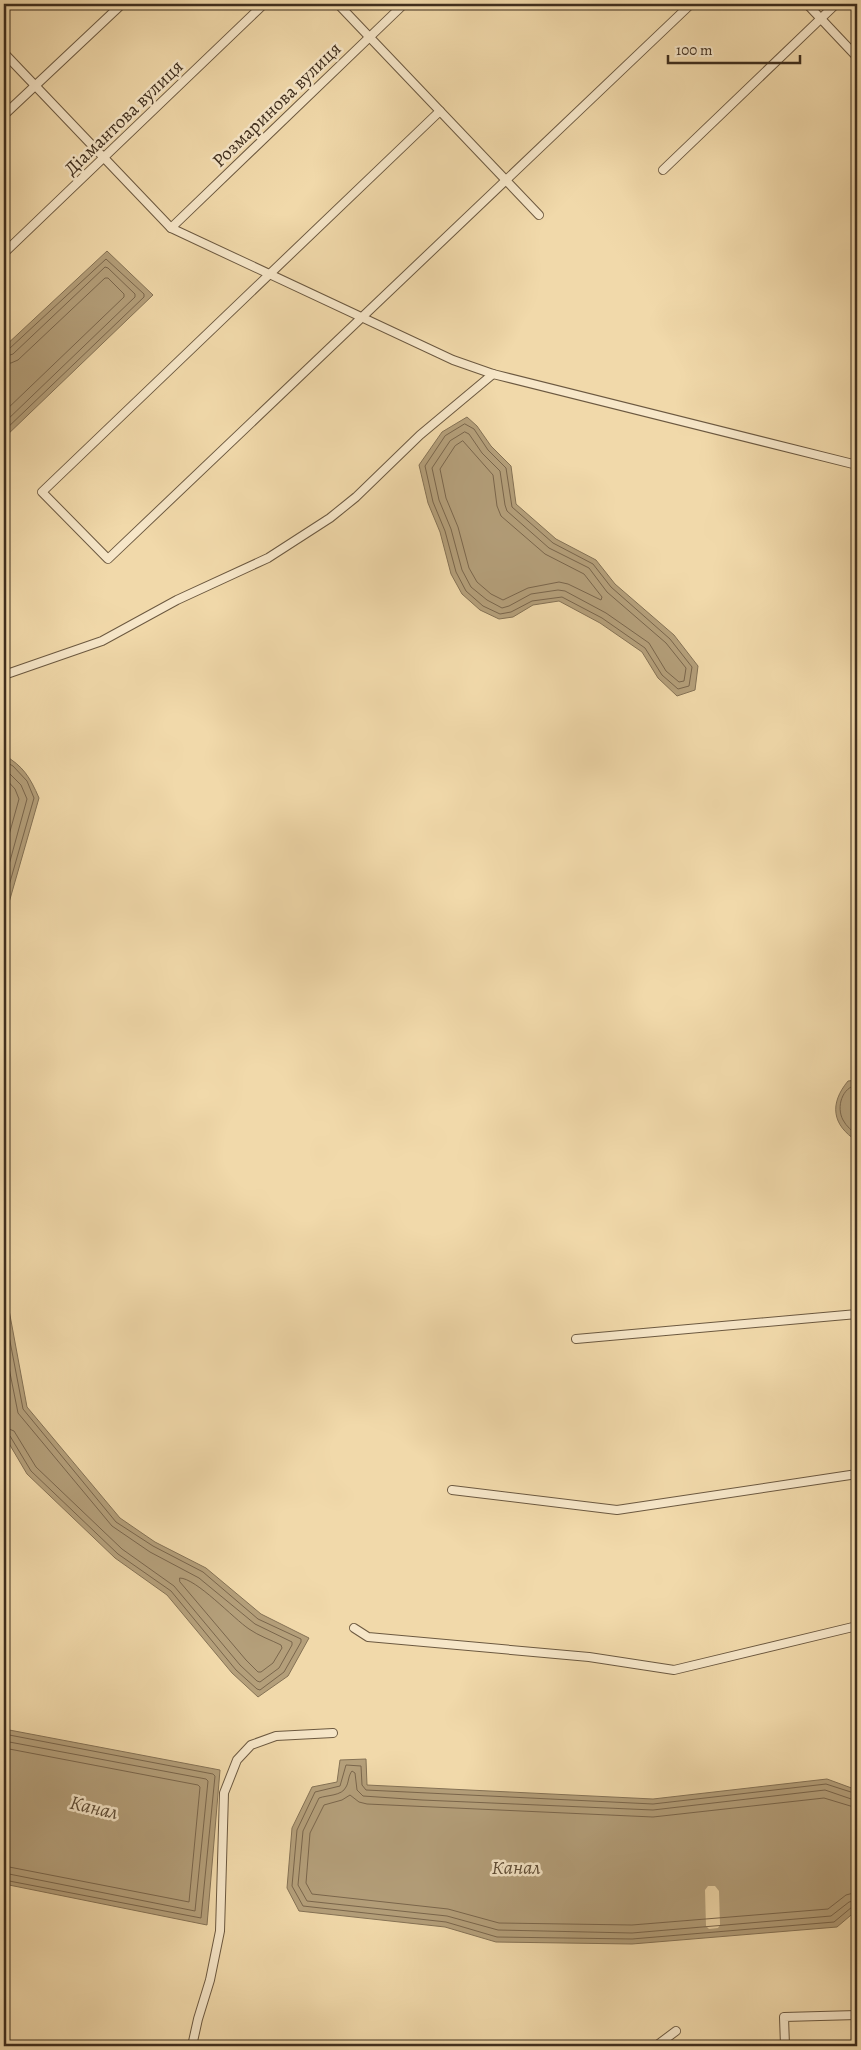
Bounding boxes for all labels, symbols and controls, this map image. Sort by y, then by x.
scale bar [668,32,801,64]
street label: Розмаринова вулиця [206,36,347,173]
text: 100 m [676,40,713,60]
street label: Діамантова вулиця [58,54,189,181]
water label: Канал [67,1789,121,1826]
water label: Канал [492,1854,541,1881]

